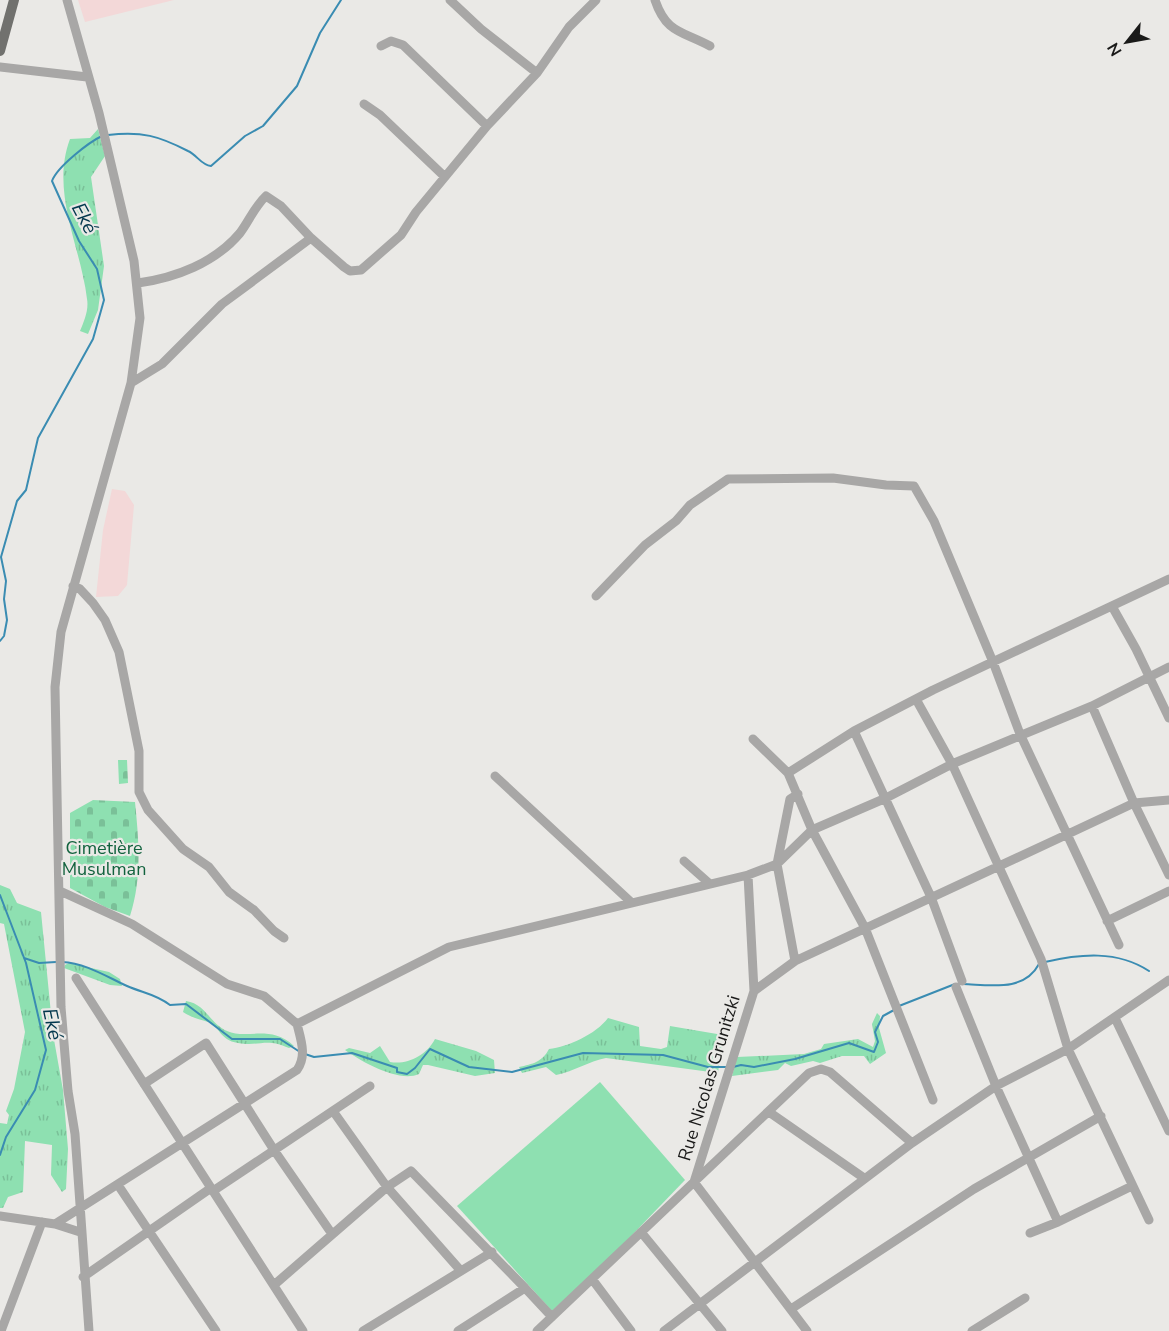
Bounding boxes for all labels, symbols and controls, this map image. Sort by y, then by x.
north arrow [1097,12,1157,72]
text: N [1102,38,1128,60]
water label: Eké [65,198,104,239]
park label: Cimetière Musulman [62,836,146,881]
street label: Rue Nicolas Grunitzki [672,992,746,1164]
water label: Eké [36,1006,69,1043]

